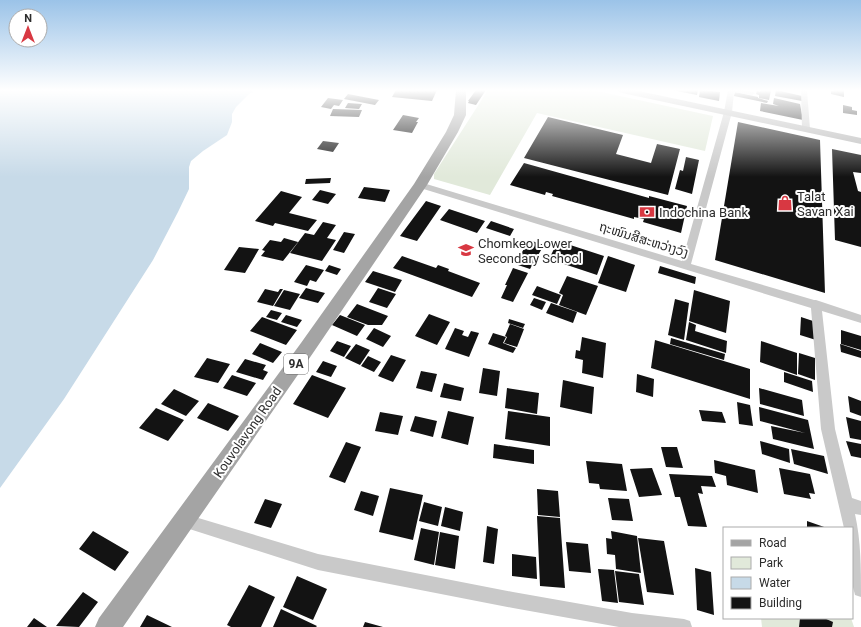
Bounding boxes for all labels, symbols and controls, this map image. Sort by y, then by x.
north arrow [8,8,48,48]
text: N [24,12,32,25]
place label: Talat Savan Xai [797,189,854,219]
shop icon: Talat Savan Xai [776,194,794,212]
bank icon: Indochina Bank [638,203,656,221]
place label: Indochina Bank [659,205,748,220]
street label: ຖະໜົນສີສະຫວ່າງວົງ [597,219,690,260]
place label: Chomkeo Lower Secondary School [478,236,582,266]
school or university icon: Chomkeo Lower Secondary School [457,241,475,259]
road number: 9A [284,354,308,374]
street label: Kouvolavong Road [210,384,284,481]
legend [723,527,853,619]
text: Road [759,536,787,550]
text: Park [759,556,784,570]
text: Water [759,576,790,590]
text: Building [759,596,802,610]

